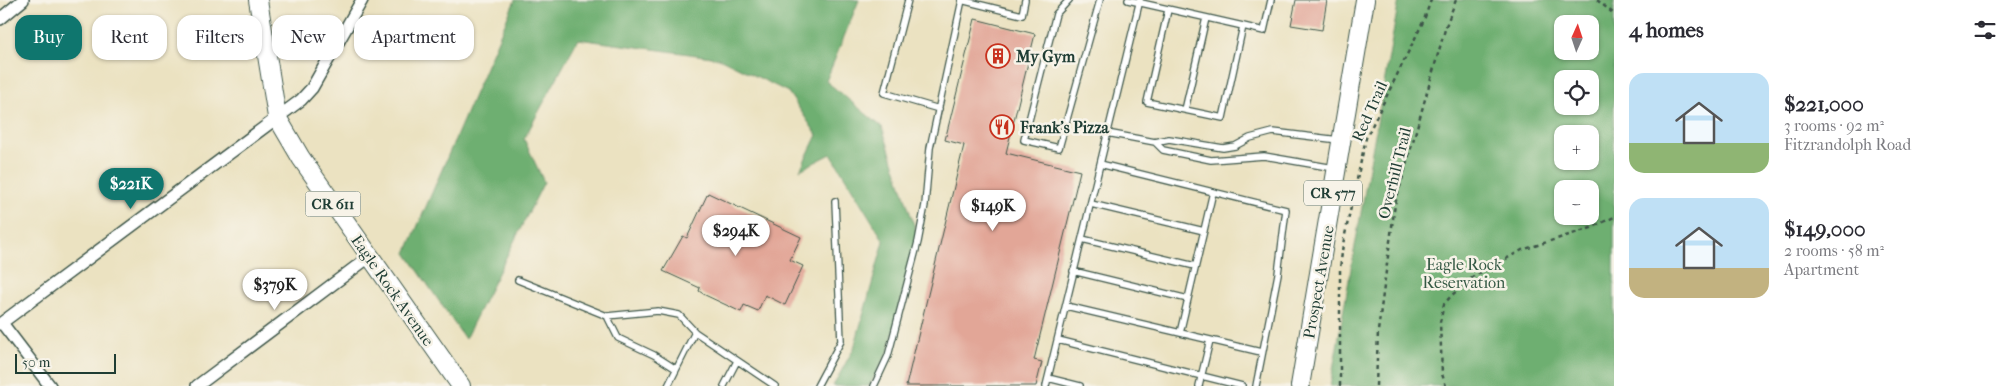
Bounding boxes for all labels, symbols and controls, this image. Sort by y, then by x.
chip: Buy [15,15,82,60]
chip: Rent [92,15,167,60]
chip: Filters [177,15,262,60]
chip: New [272,15,344,60]
chip: Apartment [354,15,474,60]
north arrow [1554,15,1599,60]
map controls [1554,15,1599,225]
icon: filters [1971,16,1999,44]
text: 4 homes [1629,18,1704,42]
building icon: My Gym [985,43,1011,69]
place label: My Gym [1015,47,1076,67]
button: locate [1554,70,1599,115]
street label: Red Trail [1348,77,1391,145]
text: $221,000 [1784,92,1864,116]
icon: home [1669,93,1729,153]
restaurant icon: Frank’s Pizza [989,114,1015,140]
text: 3 rooms · 92 m² [1784,116,1884,135]
place label: Frank’s Pizza [1019,118,1109,137]
street label: Overhill Trail [1374,125,1415,221]
button: + [1554,125,1599,170]
text: Fitzrandolph Road [1784,135,1911,154]
pin: $221K [96,168,166,210]
text: $221K [110,174,152,193]
road number: CR 577 [1304,180,1362,206]
button: − [1554,180,1599,225]
pin: $149K [958,190,1028,232]
road number: CR 611 [306,192,360,216]
text: $149K [971,196,1015,215]
pin: $294K [701,214,771,257]
text: $149,000 [1784,217,1866,241]
icon: home [1669,218,1729,278]
text: $294K [713,221,759,240]
street label: Prospect Avenue [1299,224,1338,340]
street label: Eagle Rock Avenue [347,231,438,350]
text: 2 rooms · 58 m² [1784,241,1884,260]
park label: Eagle Rock Reservation [1423,255,1506,292]
text: Apartment [1784,260,1859,279]
pin: $379K [240,268,310,311]
text: $379K [253,275,297,294]
scale bar [15,351,116,374]
text: 50 m [22,354,50,371]

